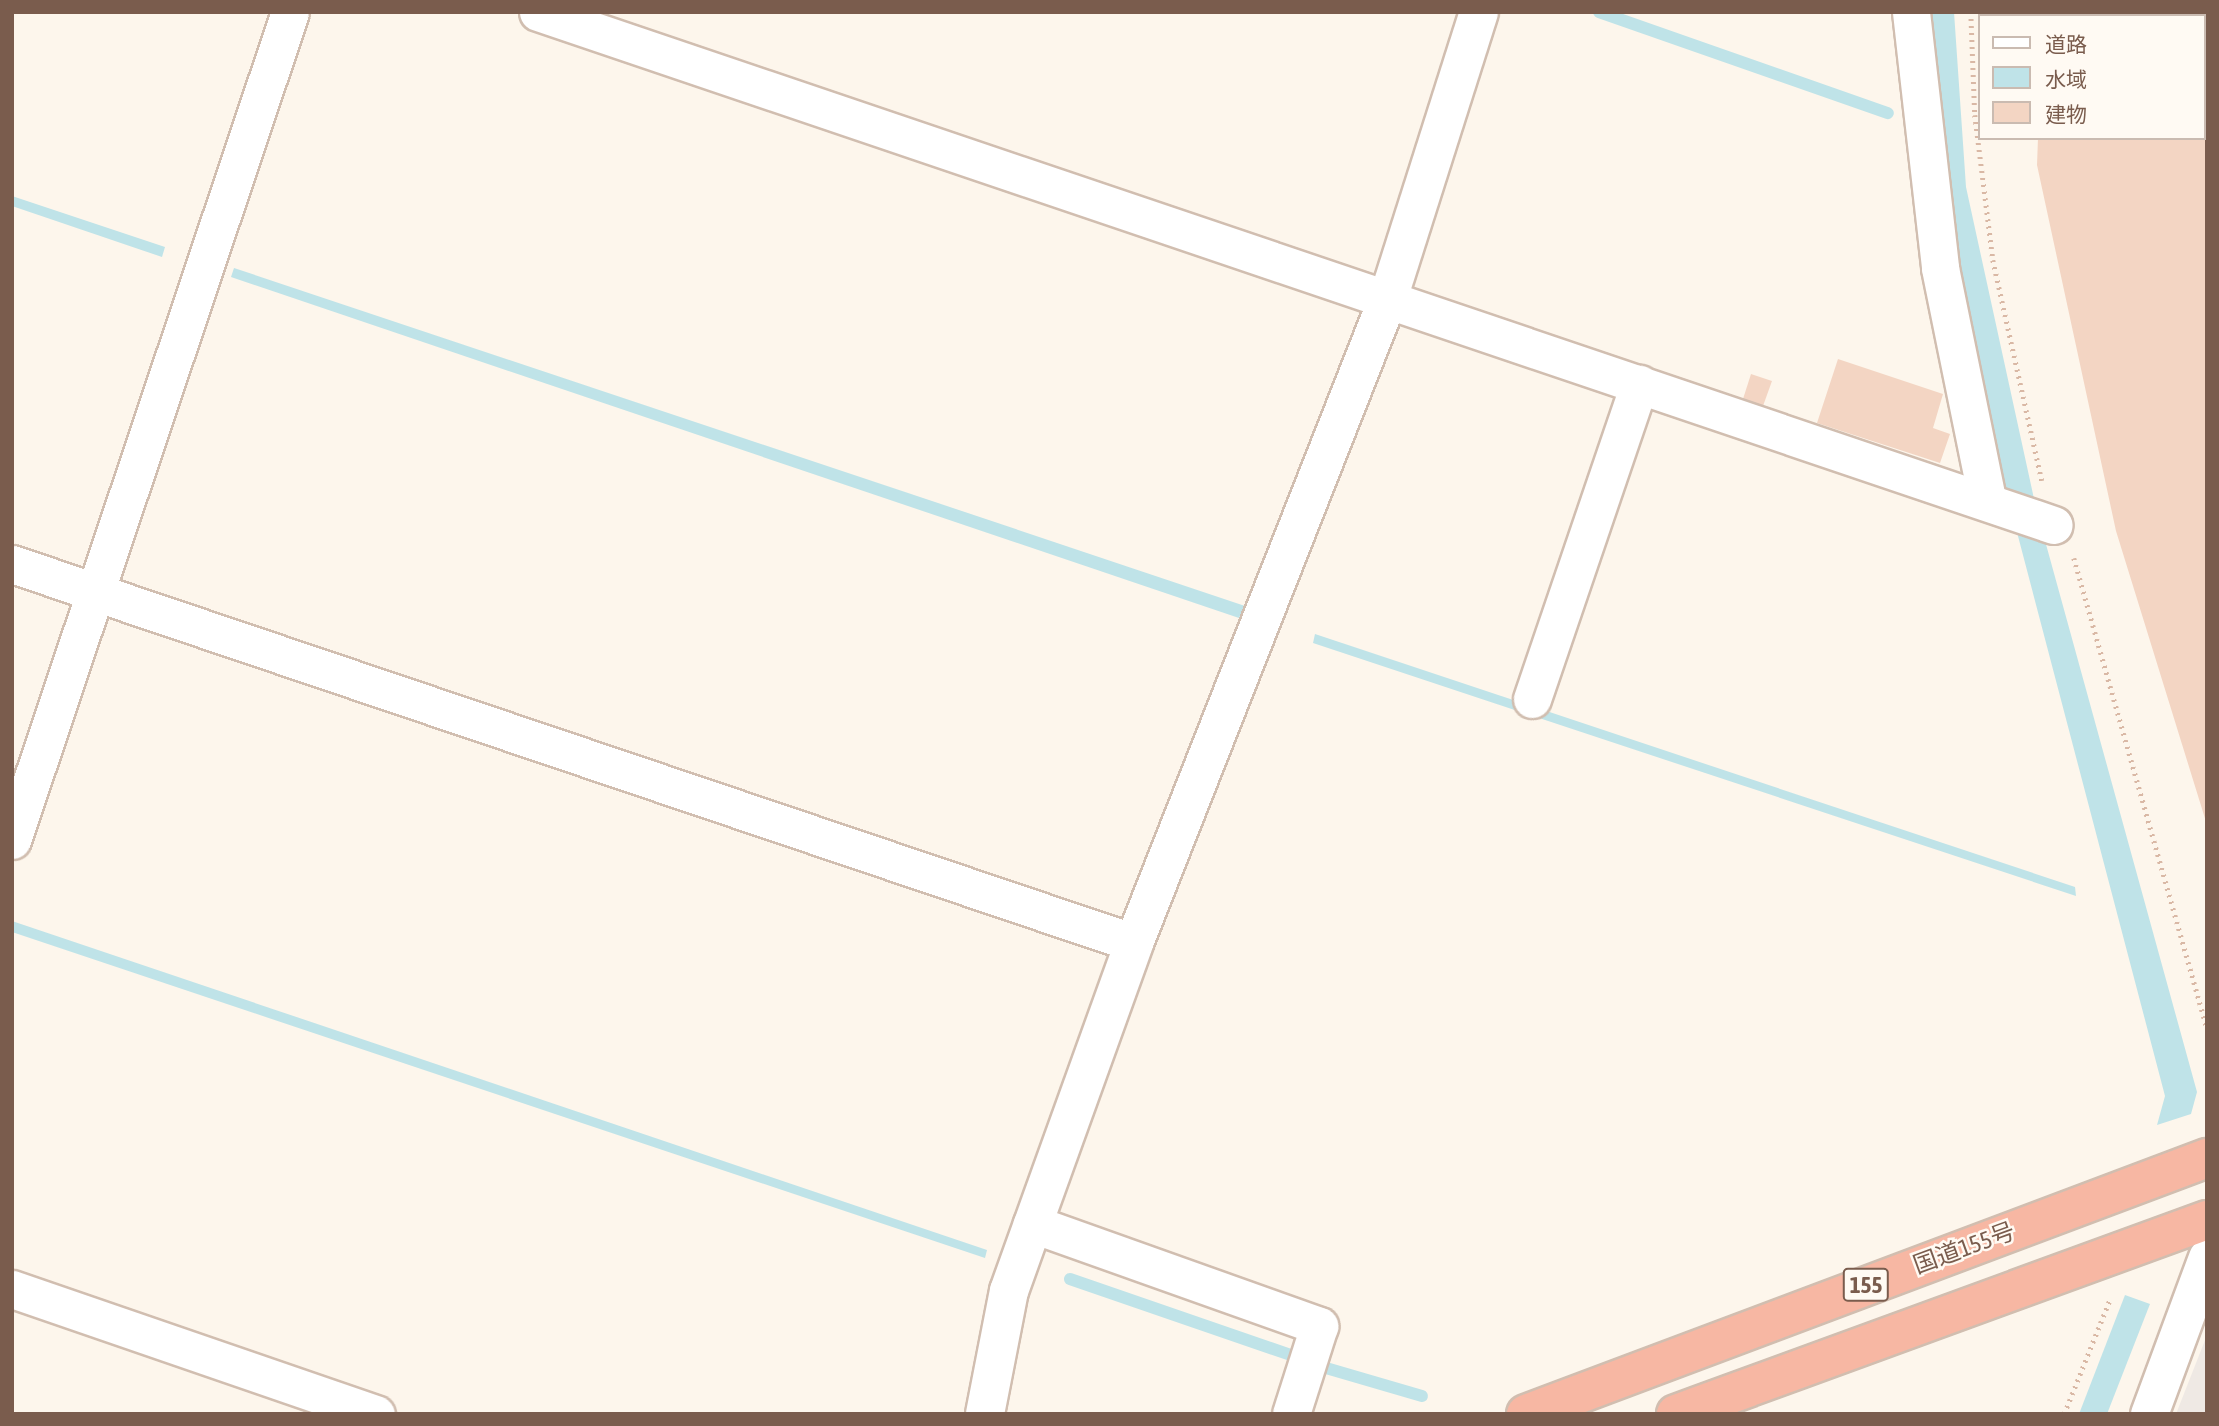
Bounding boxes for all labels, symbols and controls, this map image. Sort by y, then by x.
legend [1978,14,2205,140]
text: 道路 [2045,32,2087,56]
text: 水域 [2045,67,2087,91]
text: 建物 [2045,102,2087,126]
street label: 国道155号 [1909,1216,2019,1280]
road number: 155 [1842,1266,1890,1304]

